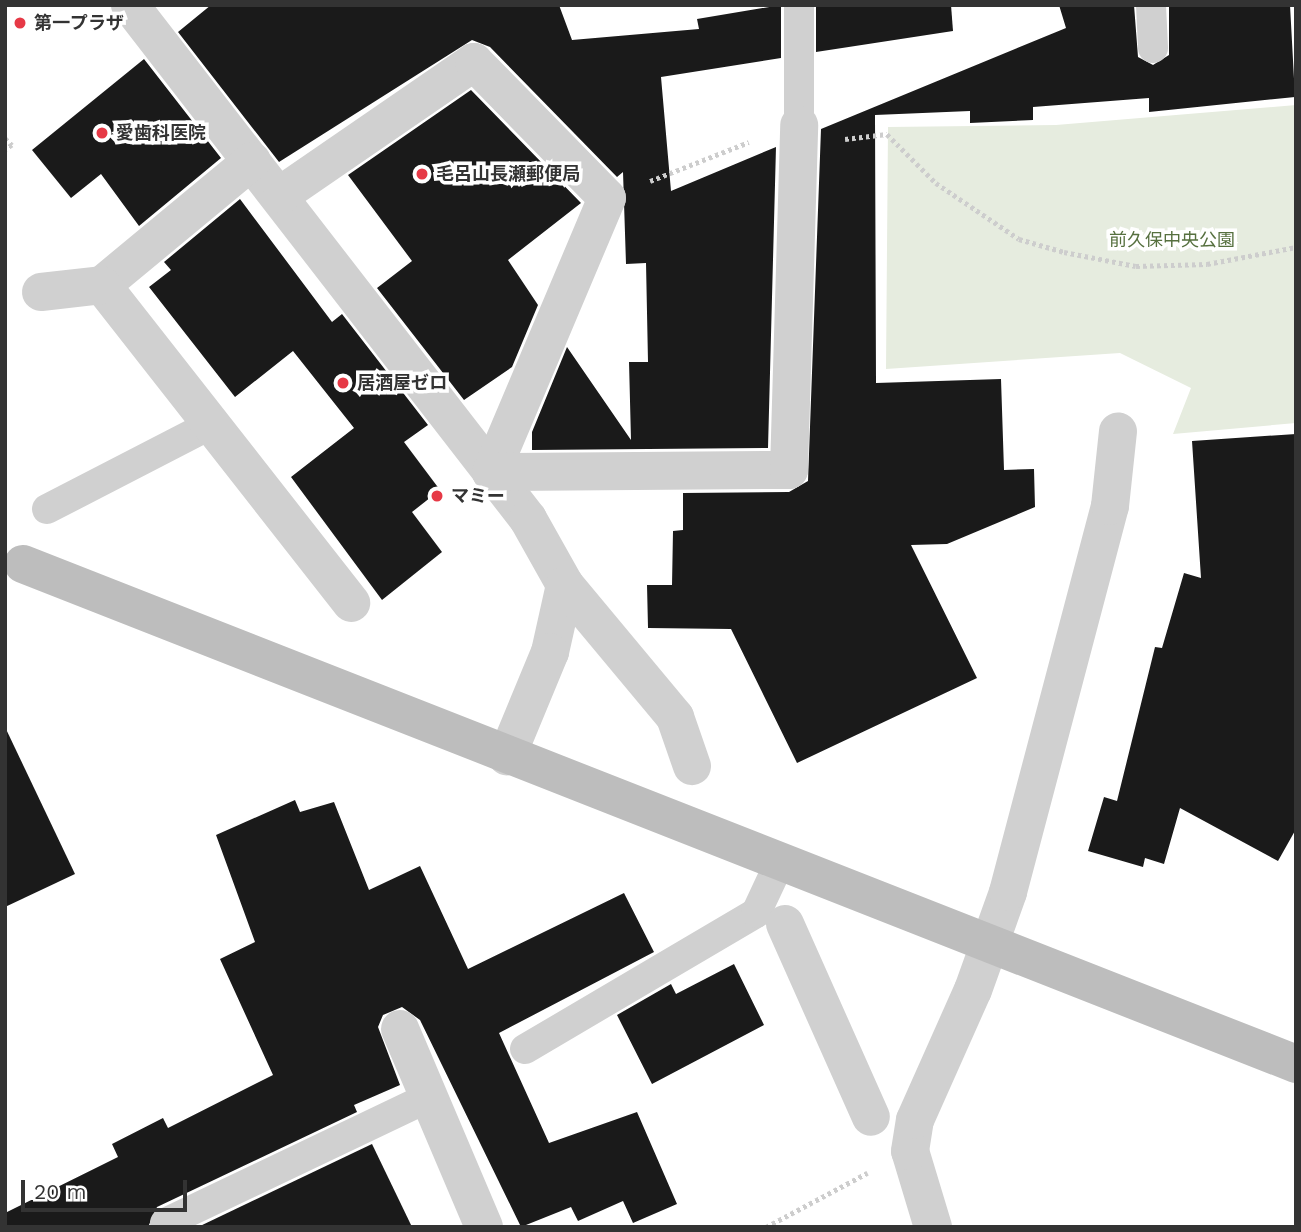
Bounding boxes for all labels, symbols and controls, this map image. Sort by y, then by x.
place label: 第一プラザ [34,12,124,34]
marker: 第一プラザ [12,15,28,31]
place label: 愛歯科医院 [116,122,206,144]
marker: 愛歯科医院 [94,125,110,141]
place label: 毛呂山長瀬郵便局 [436,163,580,185]
marker: 毛呂山長瀬郵便局 [414,166,430,182]
park label: 前久保中央公園 [1109,229,1235,251]
place label: 居酒屋ゼロ [357,372,447,394]
marker: 居酒屋ゼロ [335,375,351,391]
place label: マミー [451,485,505,507]
marker: マミー [429,488,445,504]
scale bar [24,1166,191,1210]
text: 20 m [34,1179,86,1204]

